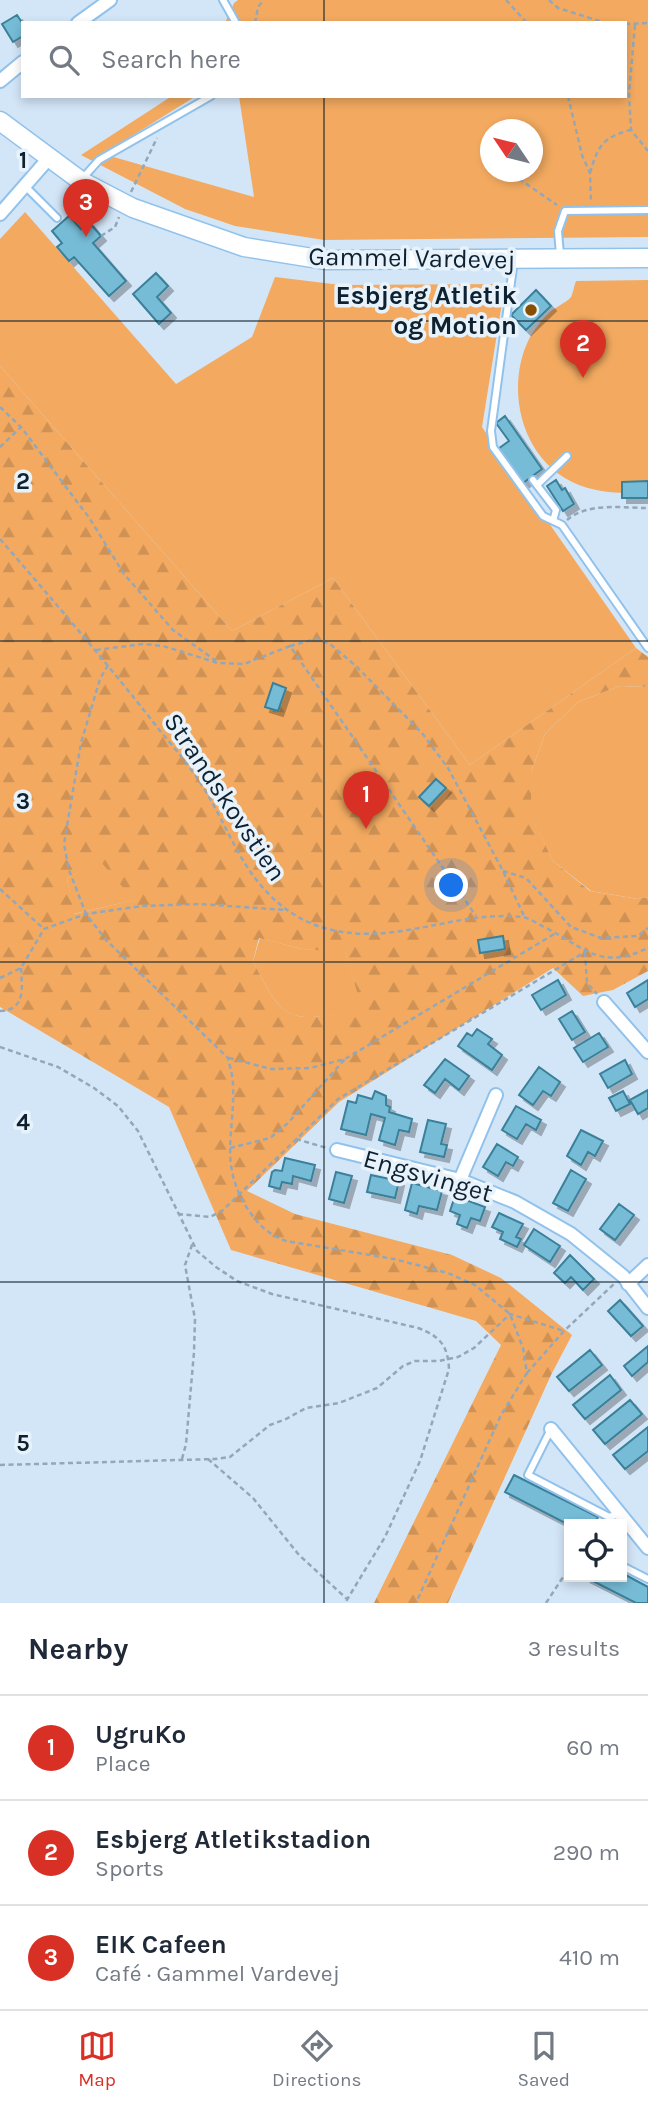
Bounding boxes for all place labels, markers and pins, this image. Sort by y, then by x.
pin: 3 [63,179,109,237]
place label: Esbjerg Atletik og Motion [335,280,517,341]
marker: Esbjerg Atletik og Motion [523,302,539,318]
pin: 2 [560,320,606,378]
pin: 1 [343,771,389,829]

